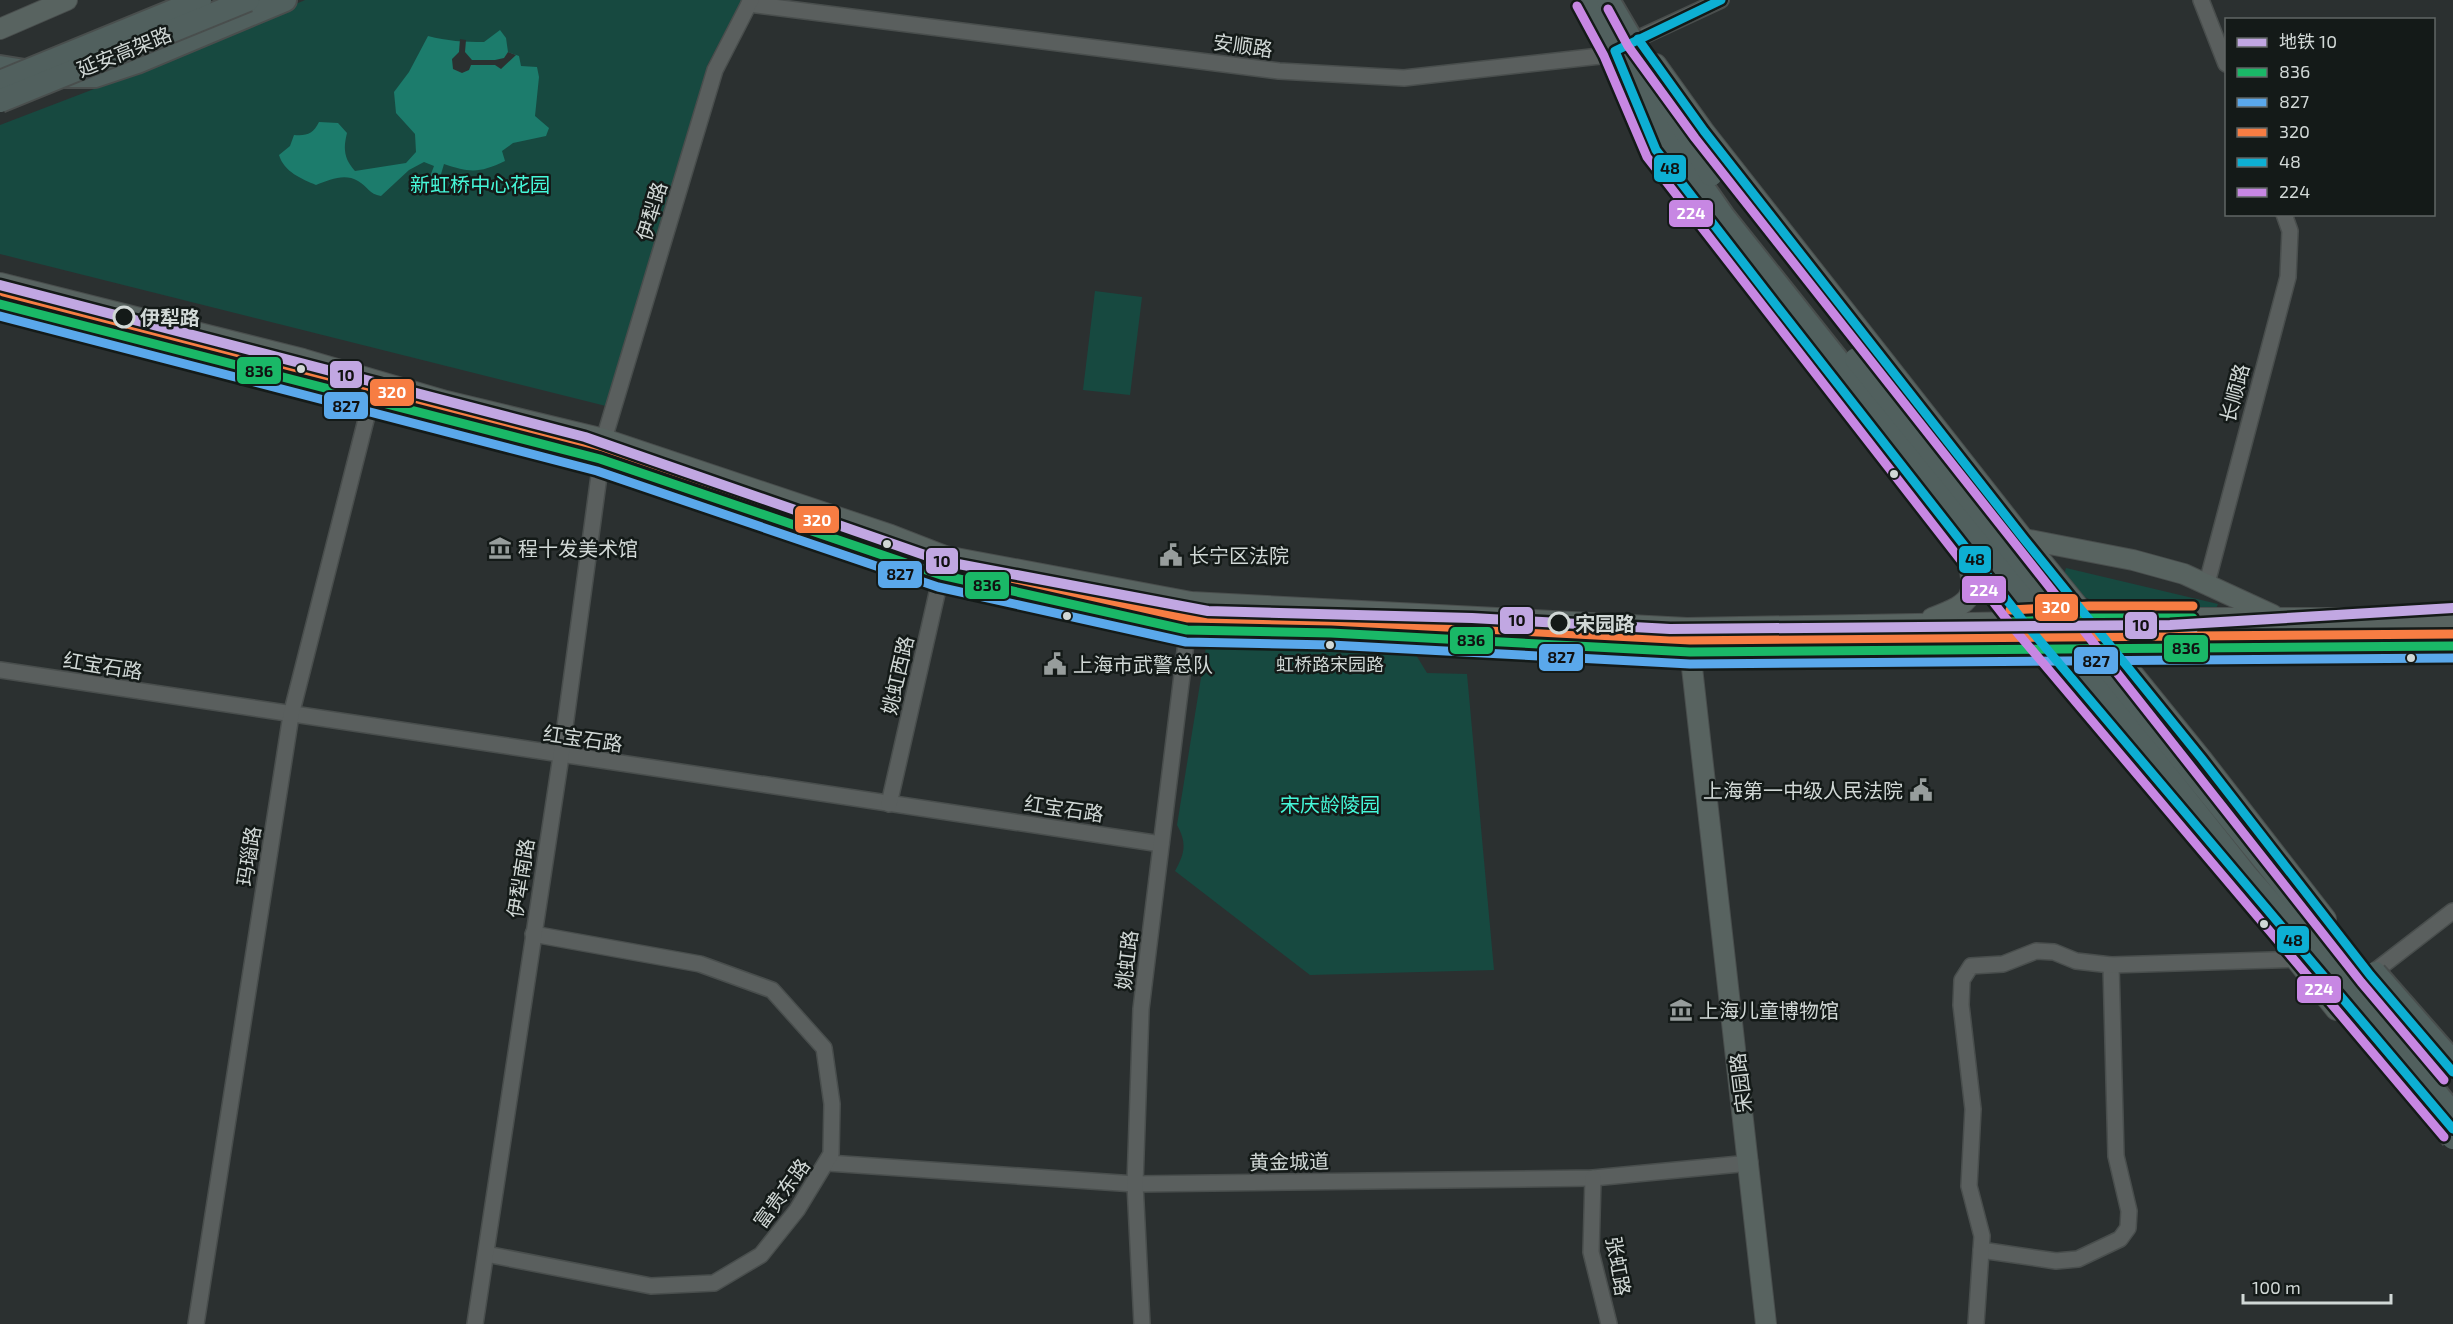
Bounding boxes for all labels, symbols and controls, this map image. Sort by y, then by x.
legend [2225,18,2435,216]
street label: 延安高架路 [73,21,175,81]
street label: 安顺路 [1212,29,1274,61]
text: 地铁 10 [2279,30,2337,52]
text: 836 [2279,60,2310,82]
text: 827 [2279,90,2309,112]
text: 320 [2279,120,2310,142]
text: 48 [2279,150,2301,172]
line badge: 48 [1653,154,1687,183]
text: 48 [1660,158,1680,177]
park label: 新虹桥中心花园 [410,172,550,196]
street label: 伊犁路 [631,179,671,243]
text: 224 [2279,180,2310,202]
line badge: 224 [1668,199,1714,228]
text: 224 [1677,203,1705,222]
place label: 伊犁路 [140,305,200,329]
marker: 伊犁路 [113,306,135,328]
line badge: 836 [236,356,282,385]
line badge: 10 [329,360,363,389]
text: 836 [245,361,273,380]
street label: 长顺路 [2215,361,2253,425]
unlabelled marker [295,363,307,375]
text: 10 [337,365,355,384]
line badge: 320 [369,378,415,407]
text: 320 [378,382,406,401]
line badge: 827 [323,391,369,420]
text: 827 [332,396,360,415]
unlabelled marker [1888,468,1900,480]
line badge: 320 [794,505,840,534]
text: 320 [803,510,831,529]
museum icon: 程十发美术馆 [487,535,513,561]
place label: 程十发美术馆 [518,536,638,560]
unlabelled marker [881,538,893,550]
public building icon: 长宁区法院 [1158,542,1184,568]
place label: 长宁区法院 [1189,543,1289,567]
line badge: 48 [1958,545,1992,574]
line badge: 10 [925,547,959,575]
text: 48 [1965,549,1985,568]
text: 10 [933,551,951,570]
line badge: 827 [877,560,923,589]
text: 827 [886,564,914,583]
line badge: 836 [964,571,1010,600]
text: 836 [973,575,1001,594]
line badge: 224 [1961,575,2007,604]
text: 224 [1970,580,1998,599]
line badge: 320 [2034,593,2079,622]
text: 320 [2042,597,2070,616]
line badge: 10 [1499,606,1534,635]
unlabelled marker [1061,610,1073,622]
text: 10 [1508,610,1526,629]
place label: 宋园路 [1575,611,1635,635]
line badge: 10 [2124,611,2158,640]
marker: 宋园路 [1548,612,1570,634]
text: 10 [2132,615,2150,634]
line badge: 836 [1449,626,1494,655]
text: 836 [1457,630,1485,649]
street label: 姚虹西路 [876,633,918,717]
line badge: 836 [2163,634,2209,663]
text: 836 [2172,638,2200,657]
marker: 虹桥路宋园路 [1324,639,1336,651]
line badge: 827 [1538,643,1584,672]
line badge: 827 [2073,646,2119,675]
street label: 红宝石路 [62,647,144,683]
text: 827 [1547,647,1575,666]
public building icon: 上海市武警总队 [1042,651,1068,677]
text: 827 [2082,651,2110,670]
place label: 上海市武警总队 [1073,652,1213,676]
unlabelled marker [2405,652,2417,664]
place label: 虹桥路宋园路 [1276,653,1384,675]
street label: 红宝石路 [542,721,624,755]
public building icon: 上海第一中级人民法院 [1908,777,1934,803]
place label: 上海第一中级人民法院 [1703,778,1903,802]
street label: 红宝石路 [1023,791,1105,825]
park label: 宋庆龄陵园 [1280,792,1380,816]
street label: 玛瑙路 [231,824,265,888]
street label: 伊犁南路 [502,837,538,919]
unlabelled marker [2258,918,2270,930]
line badge: 48 [2276,925,2310,954]
street label: 姚虹路 [1110,929,1142,991]
text: 48 [2283,930,2303,949]
line badge: 224 [2296,975,2342,1004]
text: 224 [2305,979,2333,998]
museum icon: 上海儿童博物馆 [1668,997,1694,1023]
place label: 上海儿童博物馆 [1699,998,1839,1022]
street label: 宋园路 [1724,1052,1756,1114]
street label: 黄金城道 [1249,1148,1329,1174]
street label: 富贵东路 [748,1154,814,1232]
street label: 张虹路 [1602,1234,1636,1298]
scale bar [2243,1267,2392,1305]
text: 100 m [2252,1276,2301,1298]

